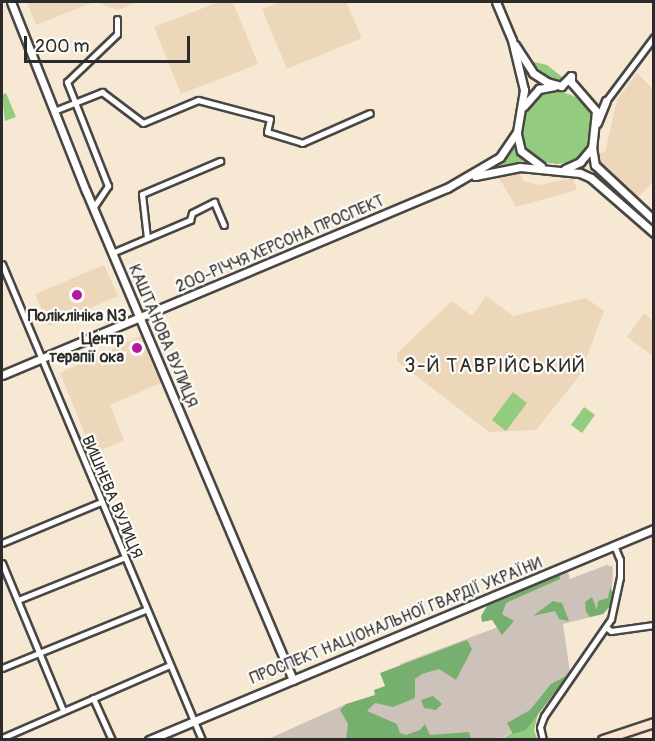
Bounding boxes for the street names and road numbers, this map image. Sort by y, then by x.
street label: 200-РІЧЧЯ ХЕРСОНА ПРОСПЕКТ [173,191,387,297]
street label: КАШТАНОВА ВУЛИЦЯ [124,262,202,410]
street label: ВИШНЕВА ВУЛИЦЯ [77,433,147,561]
street label: ПРОСПЕКТ НАЦІОНАЛЬНОЇ ГВАРДІЇ УКРАЇНИ [247,553,545,689]

